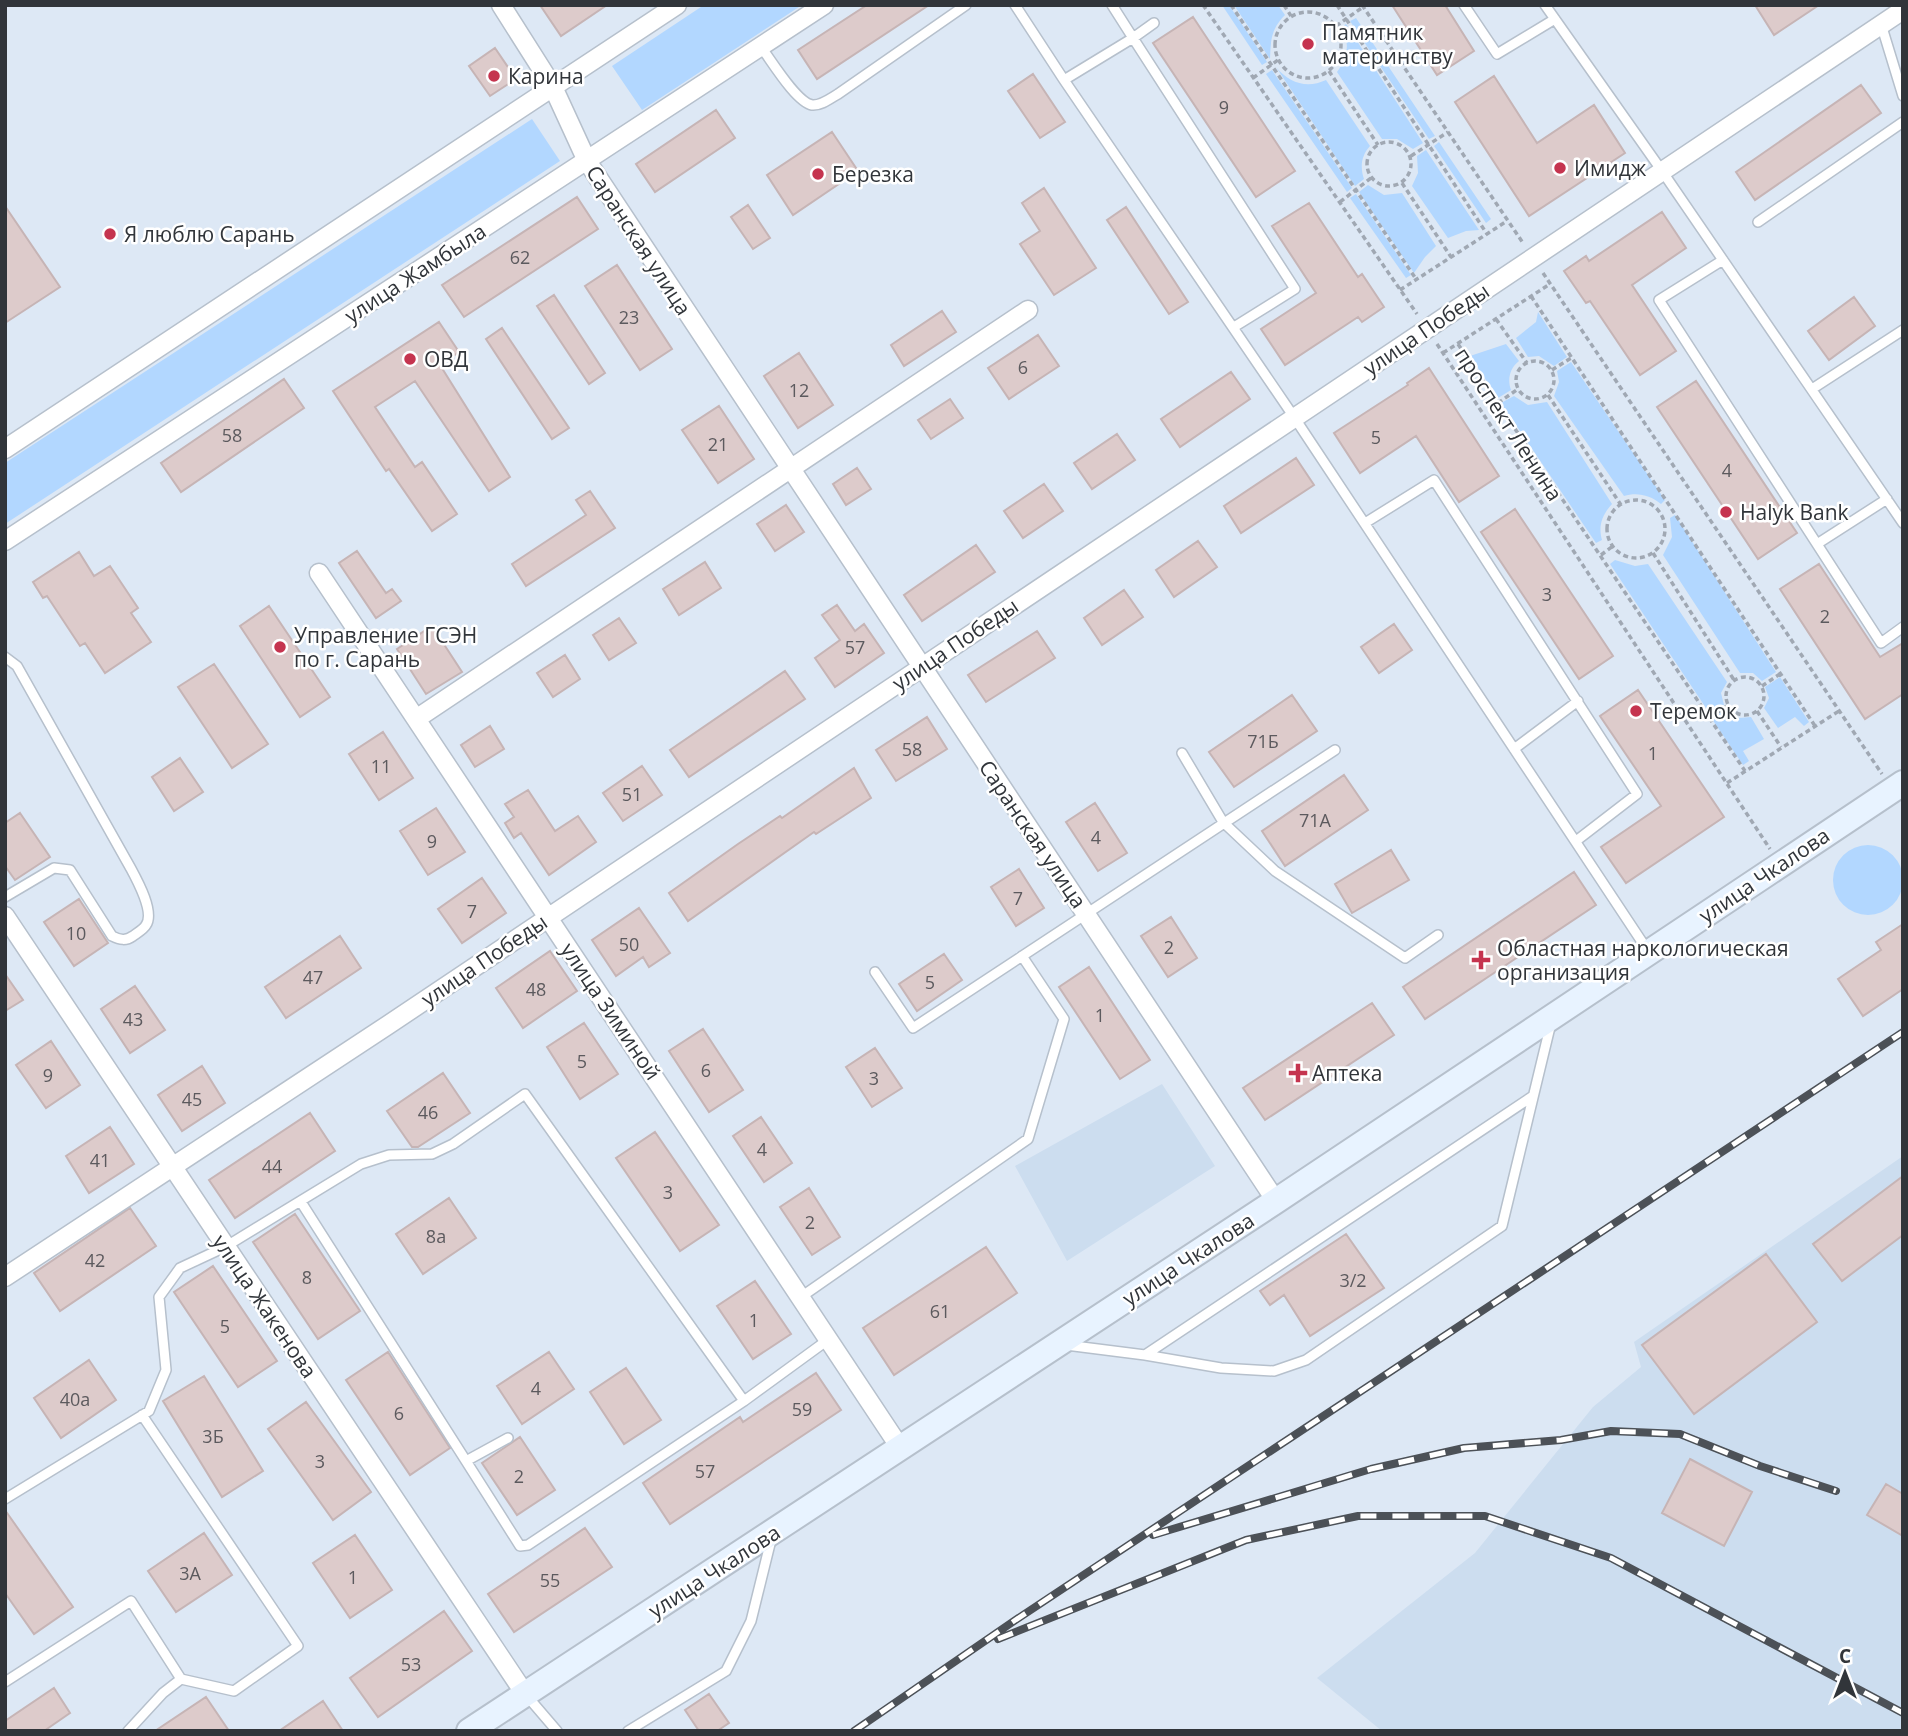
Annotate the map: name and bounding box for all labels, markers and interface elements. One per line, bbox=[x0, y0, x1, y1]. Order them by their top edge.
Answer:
place label: Памятник материнству bbox=[1322, 18, 1453, 70]
marker: Памятник материнству bbox=[1300, 36, 1316, 52]
place label: Карина bbox=[508, 62, 584, 90]
marker: Карина bbox=[486, 68, 502, 84]
house number: 9 bbox=[1219, 95, 1229, 119]
place label: Имидж bbox=[1574, 154, 1647, 182]
street label: Саранская улица bbox=[580, 160, 698, 320]
place label: Березка bbox=[832, 160, 914, 188]
marker: Имидж bbox=[1552, 160, 1568, 176]
marker: Березка bbox=[810, 166, 826, 182]
street label: улица Жамбыла bbox=[339, 217, 491, 329]
place label: Я люблю Сарань bbox=[124, 220, 295, 248]
marker: Я люблю Сарань bbox=[102, 226, 118, 242]
house number: 62 bbox=[510, 245, 530, 269]
street label: улица Победы bbox=[1357, 276, 1495, 382]
house number: 23 bbox=[619, 305, 639, 329]
street label: проспект Ленина bbox=[1449, 342, 1569, 506]
place label: ОВД bbox=[424, 345, 468, 373]
marker: ОВД bbox=[402, 351, 418, 367]
house number: 6 bbox=[1018, 355, 1028, 379]
house number: 12 bbox=[789, 378, 809, 402]
house number: 58 bbox=[222, 423, 242, 447]
house number: 5 bbox=[1371, 425, 1381, 449]
house number: 21 bbox=[708, 432, 728, 456]
house number: 4 bbox=[1722, 458, 1732, 482]
place label: Halyk Bank bbox=[1740, 498, 1849, 526]
marker: Halyk Bank bbox=[1718, 504, 1734, 520]
house number: 3 bbox=[1542, 582, 1552, 606]
street label: улица Победы bbox=[886, 591, 1024, 697]
house number: 2 bbox=[1820, 604, 1830, 628]
place label: Управление ГСЭН по г. Сарань bbox=[294, 621, 477, 673]
house number: 57 bbox=[845, 635, 865, 659]
marker: Управление ГСЭН по г. Сарань bbox=[272, 639, 288, 655]
place label: Теремок bbox=[1650, 697, 1737, 725]
marker: Теремок bbox=[1628, 703, 1644, 719]
house number: 71Б bbox=[1247, 729, 1279, 753]
house number: 58 bbox=[902, 737, 922, 761]
house number: 1 bbox=[1648, 741, 1658, 765]
house number: 11 bbox=[371, 754, 391, 778]
street label: Саранская улица bbox=[973, 754, 1093, 914]
house number: 51 bbox=[622, 782, 642, 806]
house number: 71А bbox=[1299, 808, 1332, 832]
street label: улица Чкалова bbox=[1693, 821, 1835, 929]
house number: 4 bbox=[1091, 825, 1101, 849]
house number: 9 bbox=[427, 829, 437, 853]
house number: 7 bbox=[1013, 886, 1023, 910]
house number: 7 bbox=[467, 899, 477, 923]
street label: улица Победы bbox=[415, 907, 553, 1013]
house number: 10 bbox=[66, 921, 86, 945]
house number: 50 bbox=[619, 932, 639, 956]
place label: Областная наркологическая организация bbox=[1497, 934, 1789, 986]
house number: 2 bbox=[1164, 935, 1174, 959]
street label: улица Зиминой bbox=[555, 937, 667, 1085]
marker: Областная наркологическая организация bbox=[1471, 950, 1491, 970]
house number: 47 bbox=[303, 965, 323, 989]
house number: 5 bbox=[925, 970, 935, 994]
house number: 48 bbox=[526, 977, 546, 1001]
house number: 1 bbox=[1095, 1003, 1105, 1027]
house number: 43 bbox=[123, 1007, 143, 1031]
house number: 5 bbox=[577, 1049, 587, 1073]
house number: 6 bbox=[701, 1058, 711, 1082]
place label: Аптека bbox=[1312, 1059, 1383, 1087]
house number: 9 bbox=[43, 1063, 53, 1087]
marker: Аптека bbox=[1290, 1065, 1306, 1081]
house number: 3 bbox=[869, 1066, 879, 1090]
house number: 45 bbox=[182, 1087, 202, 1111]
house number: 46 bbox=[418, 1100, 438, 1124]
house number: 4 bbox=[757, 1137, 767, 1161]
house number: 41 bbox=[90, 1148, 110, 1172]
house number: 44 bbox=[262, 1154, 282, 1178]
house number: 3 bbox=[663, 1180, 673, 1204]
street label: улица Чкалова bbox=[1117, 1206, 1259, 1312]
house number: 2 bbox=[805, 1210, 815, 1234]
house number: 8а bbox=[426, 1224, 446, 1248]
street label: улица Жакенова bbox=[206, 1229, 324, 1383]
house number: 42 bbox=[85, 1248, 105, 1272]
house number: 8 bbox=[302, 1265, 312, 1289]
house number: 3/2 bbox=[1339, 1268, 1367, 1292]
house number: 61 bbox=[930, 1299, 950, 1323]
house number: 1 bbox=[749, 1308, 759, 1332]
house number: 5 bbox=[220, 1314, 230, 1338]
house number: 4 bbox=[531, 1376, 541, 1400]
house number: 40а bbox=[60, 1387, 90, 1411]
house number: 59 bbox=[792, 1397, 812, 1421]
house number: 6 bbox=[394, 1401, 404, 1425]
house number: 3Б bbox=[202, 1424, 224, 1448]
house number: 3 bbox=[315, 1449, 325, 1473]
house number: 57 bbox=[695, 1459, 715, 1483]
house number: 2 bbox=[514, 1464, 524, 1488]
street label: улица Чкалова bbox=[643, 1518, 785, 1624]
house number: 3А bbox=[179, 1561, 201, 1585]
house number: 1 bbox=[348, 1565, 358, 1589]
house number: 55 bbox=[540, 1568, 560, 1592]
north arrow bbox=[1810, 1638, 1880, 1708]
text: С bbox=[1839, 1643, 1851, 1669]
house number: 53 bbox=[401, 1652, 421, 1676]

